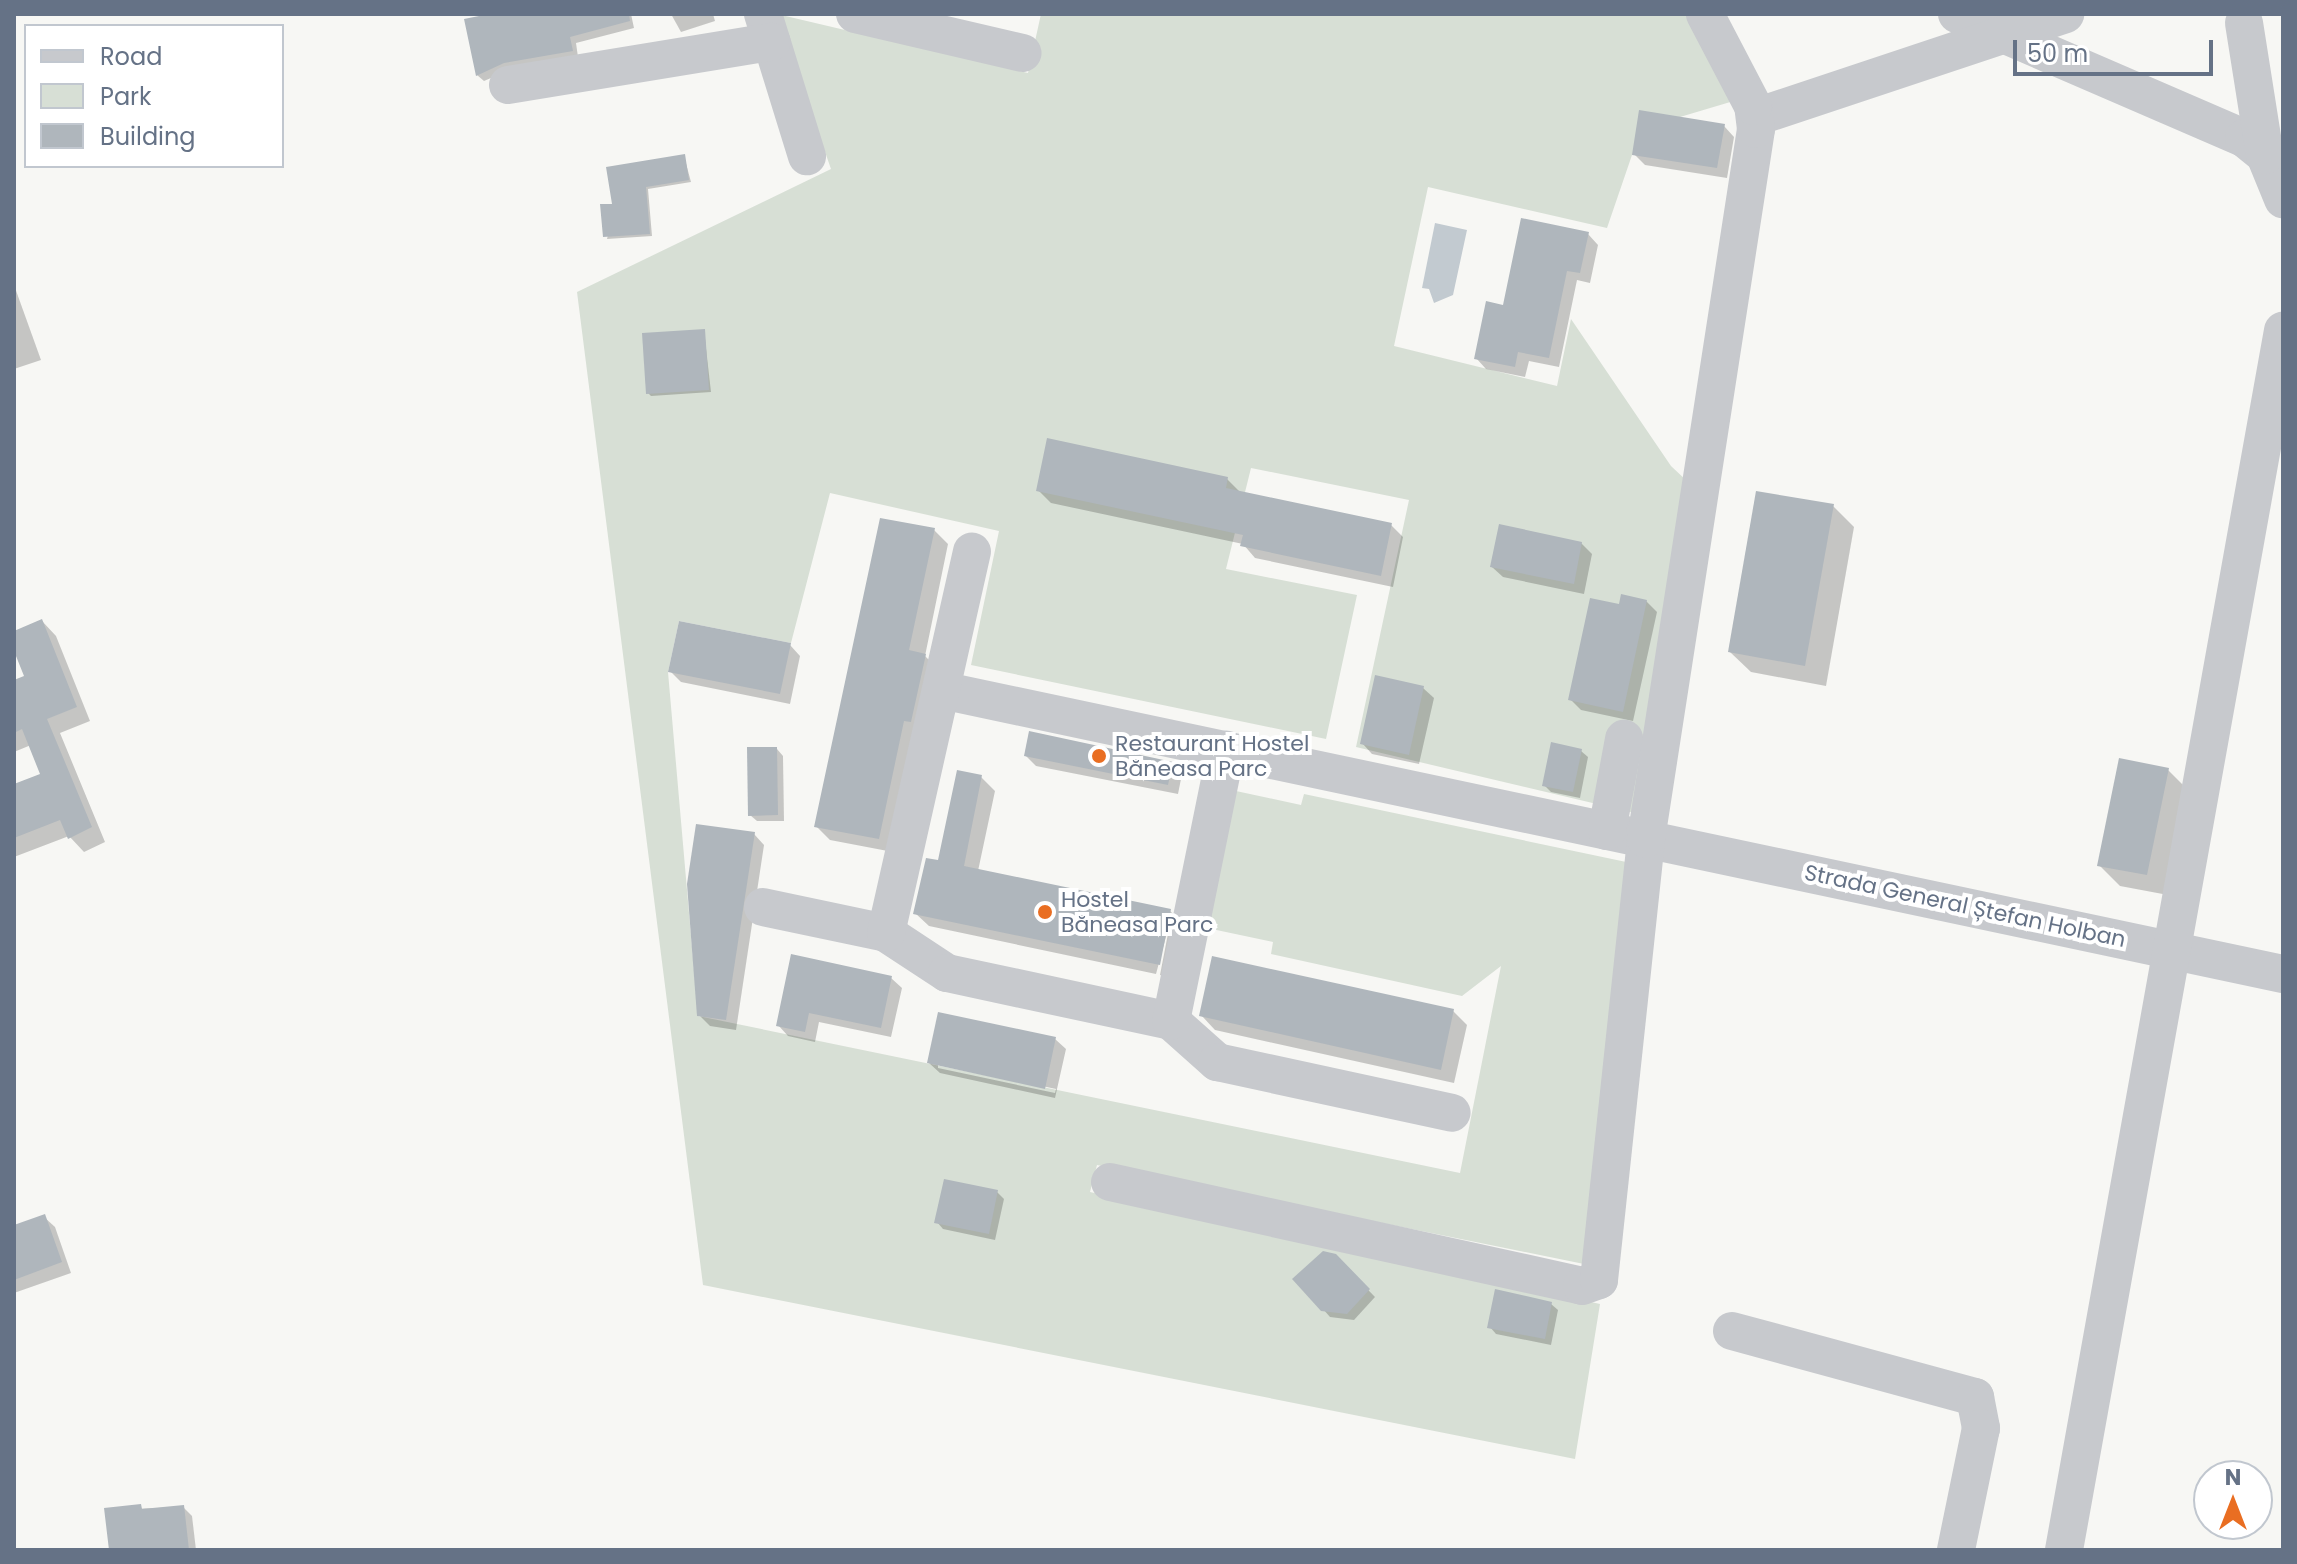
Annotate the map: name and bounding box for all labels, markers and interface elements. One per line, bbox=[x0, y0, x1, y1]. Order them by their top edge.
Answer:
legend bbox=[24, 24, 284, 168]
scale bar bbox=[2017, 24, 2217, 74]
text: 50 m bbox=[2027, 37, 2088, 70]
text: Road bbox=[100, 40, 162, 73]
text: Park bbox=[100, 80, 151, 113]
text: Building bbox=[100, 120, 196, 153]
place label: Restaurant Hostel Băneasa Parc bbox=[1115, 730, 1309, 782]
marker: Restaurant Hostel Băneasa Parc bbox=[1090, 747, 1108, 765]
street label: Strada General Ștefan Holban bbox=[1802, 859, 2128, 953]
place label: Hostel Băneasa Parc bbox=[1061, 886, 1213, 938]
marker: Hostel Băneasa Parc bbox=[1036, 903, 1054, 921]
north arrow bbox=[2193, 1460, 2273, 1540]
text: N bbox=[2225, 1462, 2241, 1493]

